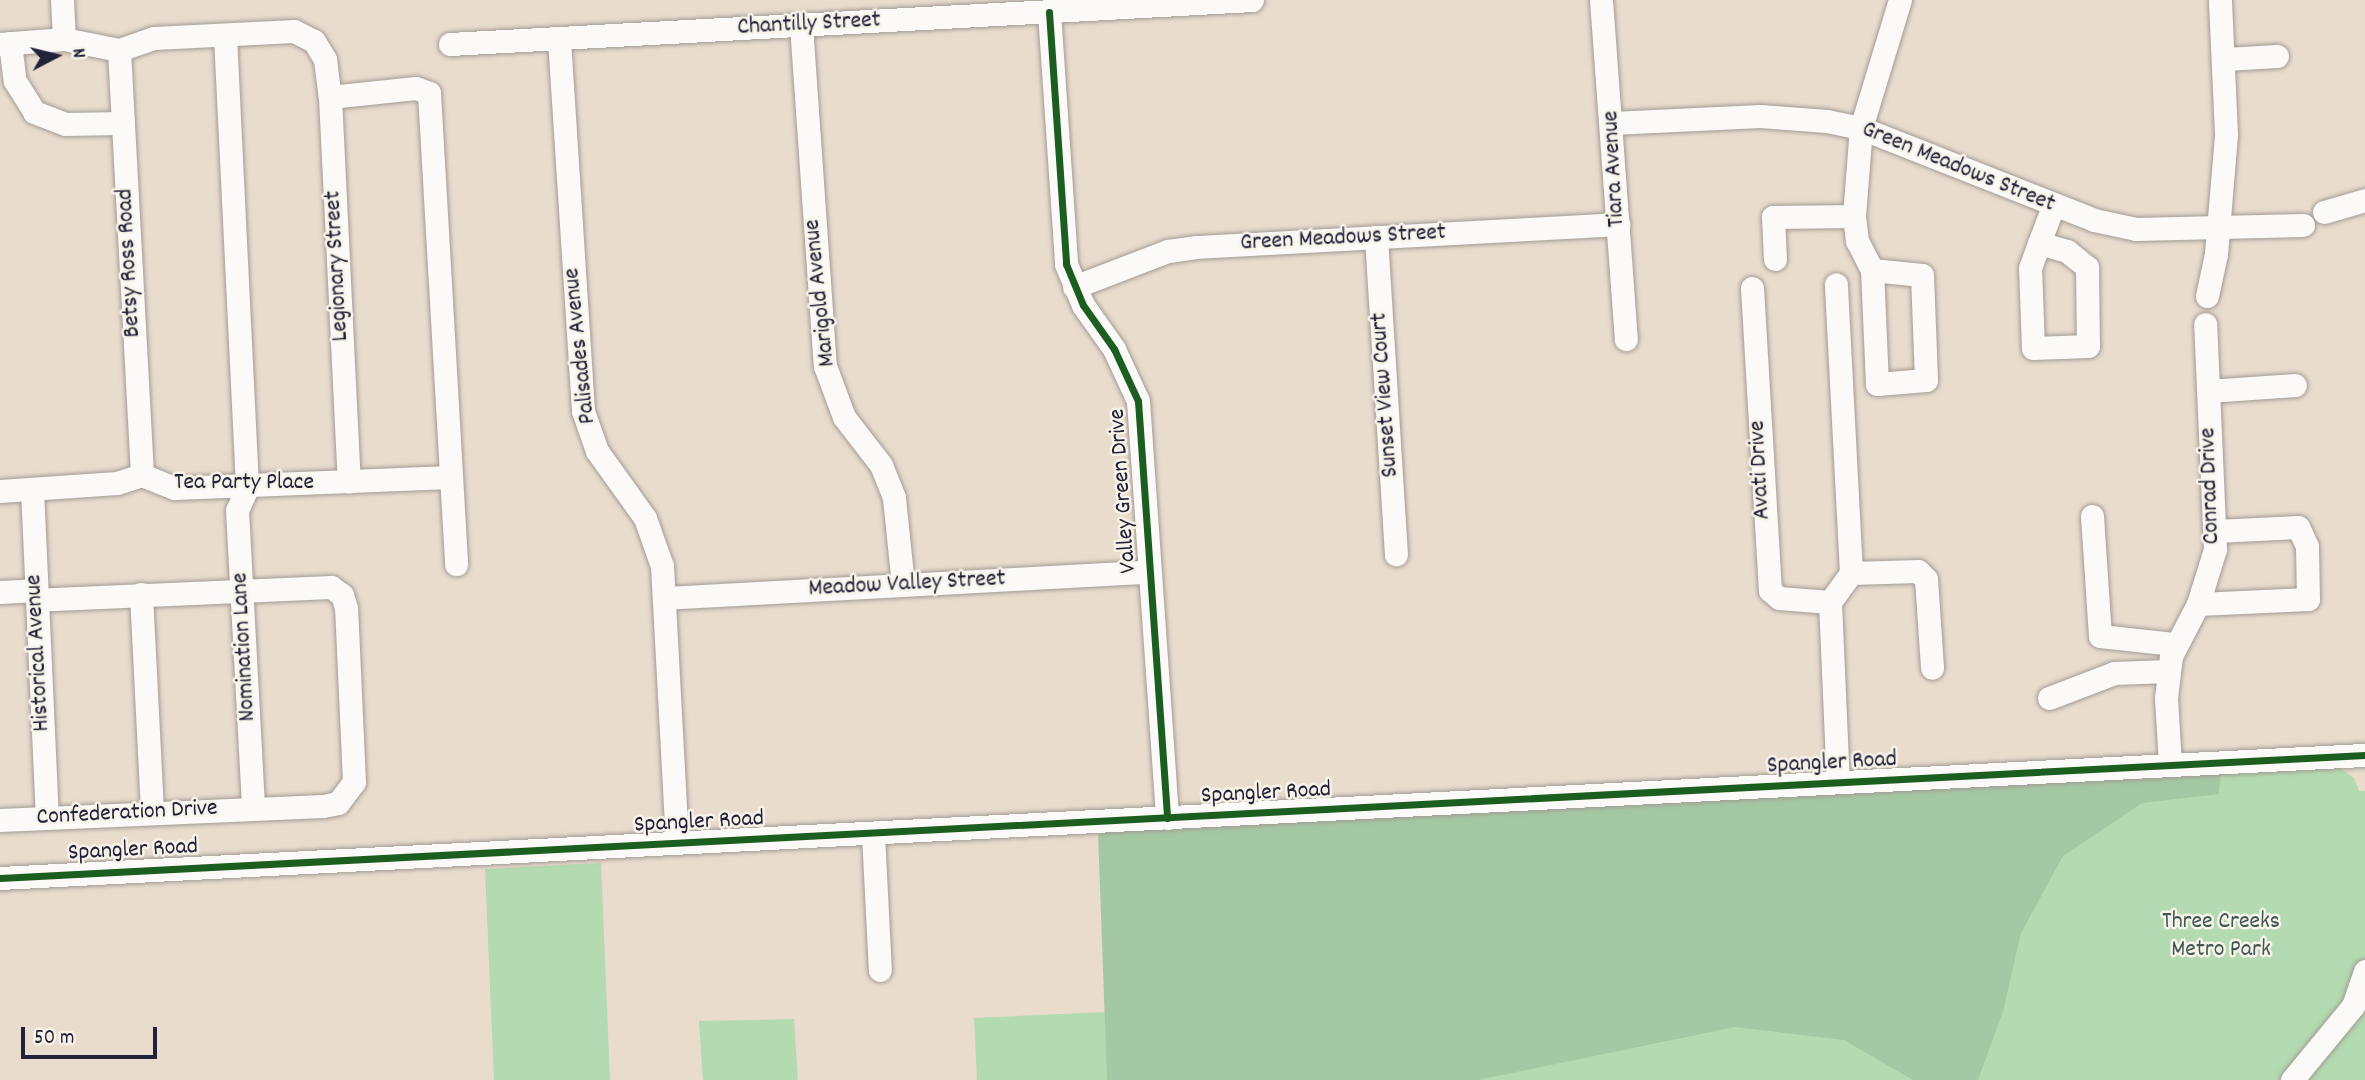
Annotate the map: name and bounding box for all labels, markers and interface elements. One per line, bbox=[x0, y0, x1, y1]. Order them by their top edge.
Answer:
street label: Chantilly Street bbox=[737, 7, 881, 43]
north arrow bbox=[21, 21, 91, 91]
text: N bbox=[63, 47, 91, 60]
street label: Tiara Avenue bbox=[1598, 110, 1632, 228]
street label: Green Meadows Street bbox=[1857, 116, 2059, 220]
street label: Betsy Ross Road bbox=[112, 188, 148, 338]
street label: Legionary Street bbox=[320, 190, 356, 342]
street label: Marigold Avenue bbox=[799, 218, 843, 368]
street label: Green Meadows Street bbox=[1239, 219, 1447, 259]
street label: Palisades Avenue bbox=[558, 267, 604, 425]
street label: Sunset View Court bbox=[1366, 312, 1406, 478]
street label: Valley Green Drive bbox=[1104, 408, 1144, 574]
street label: Avati Drive bbox=[1744, 420, 1778, 520]
street label: Conrad Drive bbox=[2195, 427, 2227, 545]
street label: Tea Party Place bbox=[174, 470, 314, 498]
street label: Meadow Valley Street bbox=[808, 565, 1006, 605]
street label: Nomination Lane bbox=[227, 572, 263, 722]
street label: Historical Avenue bbox=[21, 574, 57, 732]
street label: Spangler Road bbox=[1766, 746, 1898, 782]
street label: Spangler Road bbox=[1200, 776, 1332, 812]
street label: Confederation Drive bbox=[36, 795, 218, 833]
street label: Spangler Road bbox=[633, 805, 765, 841]
street label: Spangler Road bbox=[67, 833, 199, 869]
park label: Three Creeks Metro Park bbox=[2162, 909, 2280, 965]
scale bar bbox=[24, 1014, 161, 1058]
text: 50 m bbox=[34, 1024, 74, 1054]

